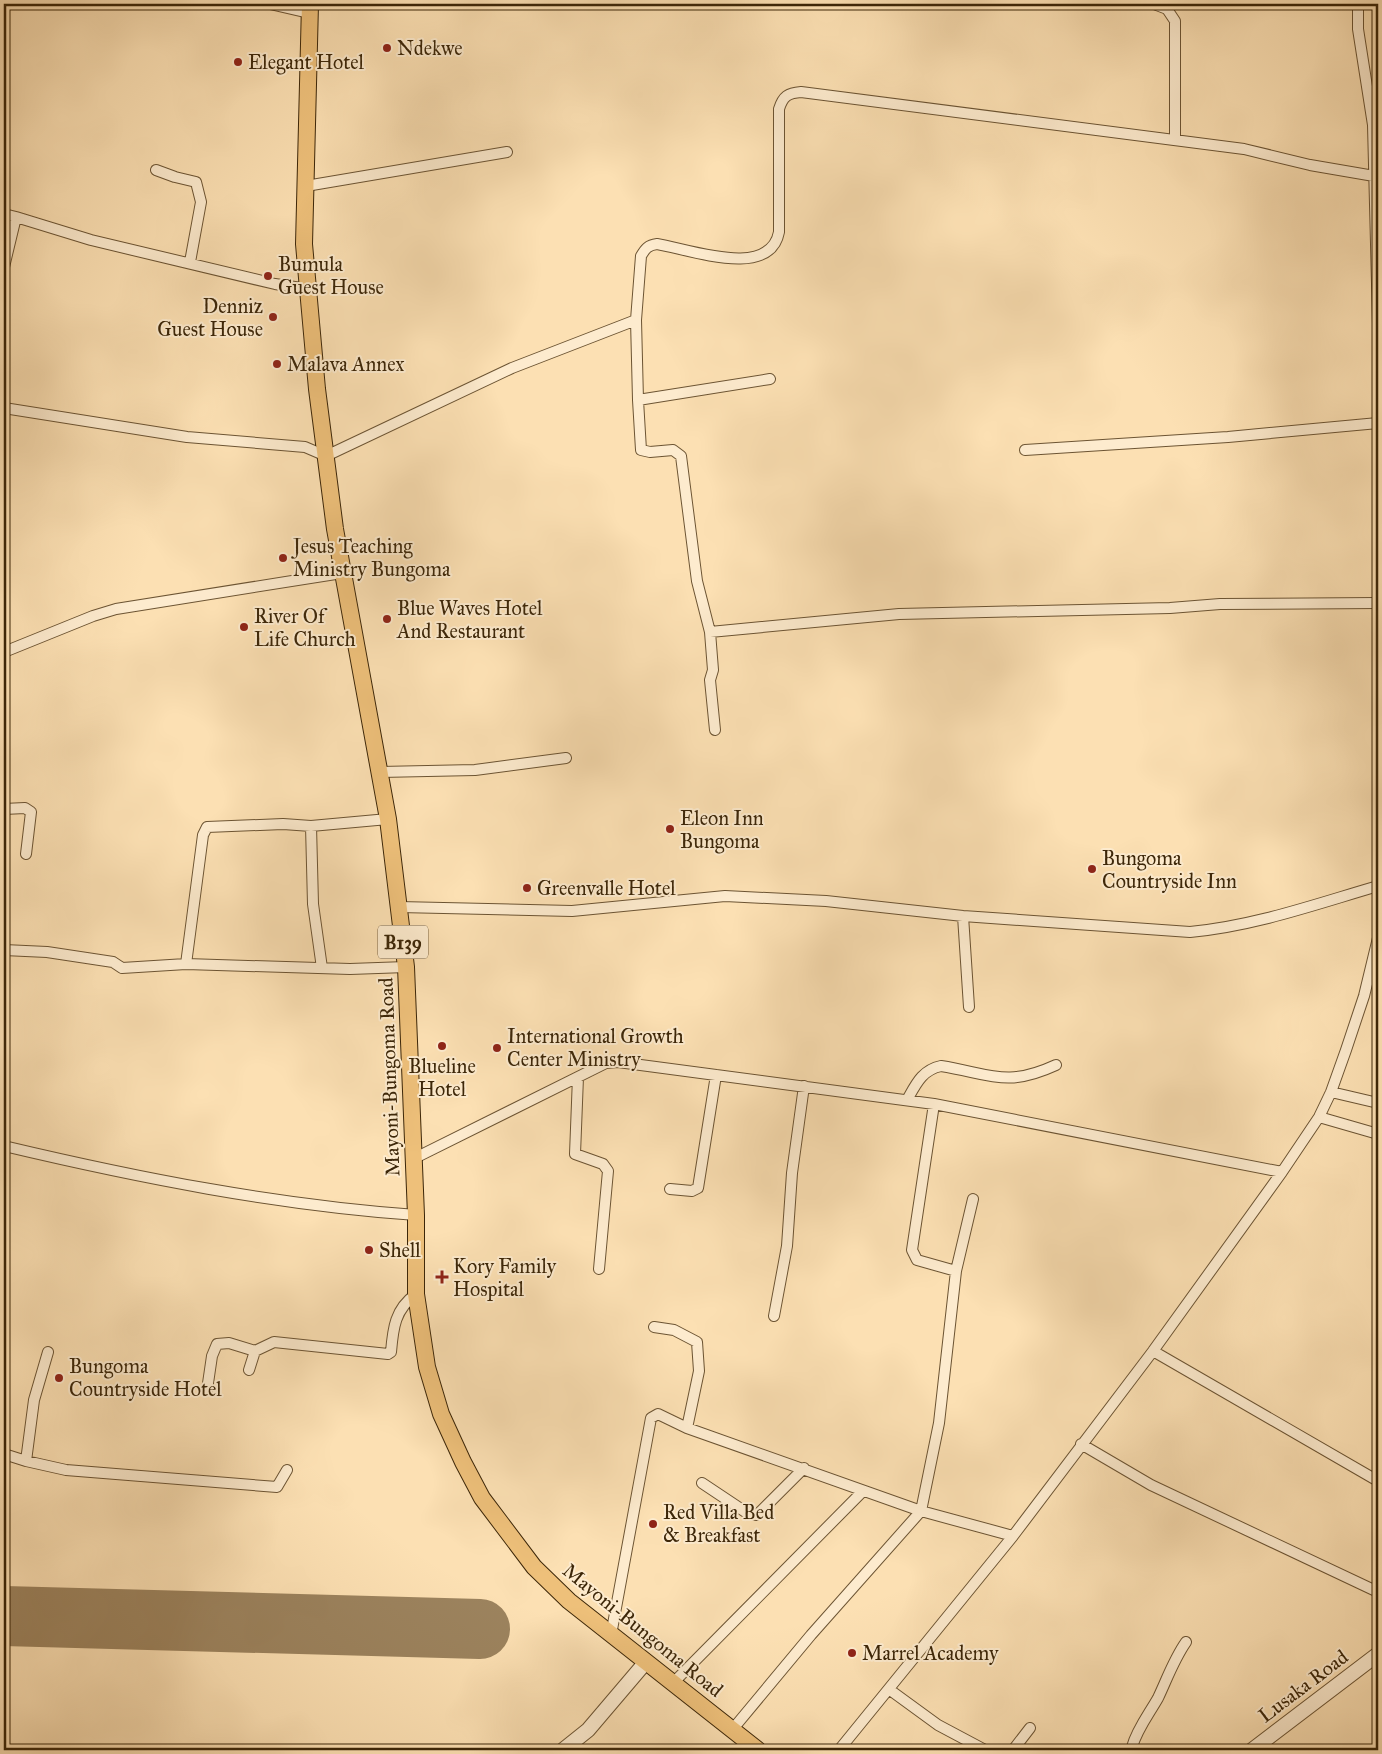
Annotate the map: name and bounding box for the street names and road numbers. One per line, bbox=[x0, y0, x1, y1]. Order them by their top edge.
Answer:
road number: B139 bbox=[378, 926, 428, 959]
street label: Mayoni-Bungoma Road bbox=[374, 977, 405, 1177]
street label: Mayoni-Bungoma Road bbox=[557, 1558, 728, 1703]
street label: Lusaka Road bbox=[1254, 1645, 1352, 1727]

